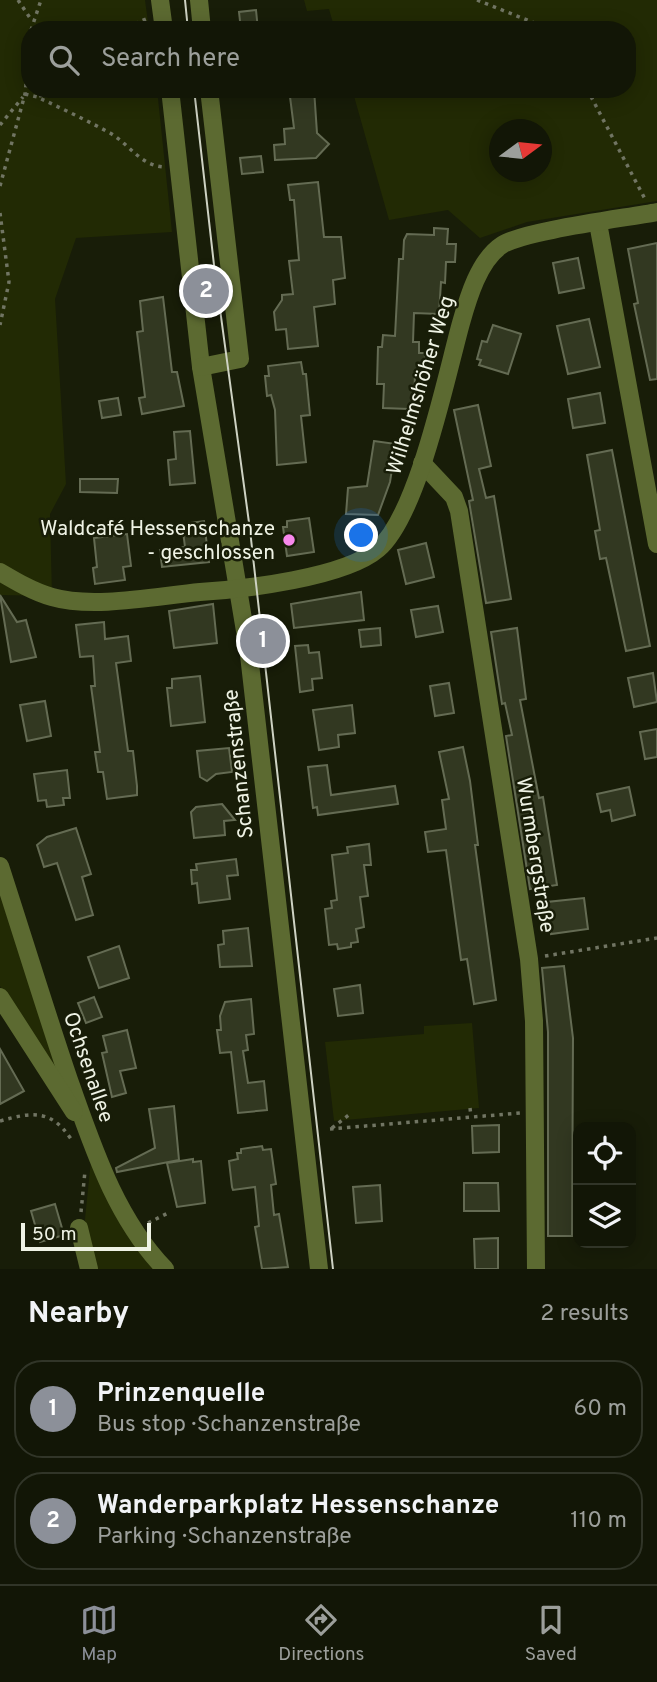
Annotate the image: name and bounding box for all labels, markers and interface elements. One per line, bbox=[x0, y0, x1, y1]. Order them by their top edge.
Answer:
search box bbox=[21, 21, 636, 98]
icon: search bbox=[45, 41, 83, 79]
text: Search here bbox=[101, 43, 240, 76]
north arrow bbox=[489, 119, 552, 182]
pin: 2 bbox=[183, 265, 229, 317]
street label: Wilhelmshöher Weg bbox=[381, 293, 462, 478]
place label: Waldcafé Hessenschanze - geschlossen bbox=[40, 516, 275, 567]
your location bbox=[344, 518, 378, 552]
marker: Waldcafé Hessenschanze - geschlossen bbox=[281, 532, 297, 548]
pin: 1 bbox=[240, 615, 286, 667]
street label: Schanzenstraße bbox=[218, 688, 261, 840]
street label: Wurmbergstraße bbox=[509, 776, 560, 935]
street label: Ochsenallee bbox=[56, 1008, 119, 1127]
map controls bbox=[573, 1122, 636, 1248]
button: locate bbox=[573, 1122, 636, 1185]
button: layers bbox=[573, 1185, 636, 1248]
scale bar bbox=[21, 1220, 150, 1252]
text: 50 m bbox=[32, 1223, 77, 1247]
text: Nearby bbox=[28, 1296, 129, 1333]
text: 2 results bbox=[540, 1300, 629, 1329]
text: Prinzenquelle bbox=[97, 1378, 265, 1411]
text: 1 bbox=[48, 1395, 58, 1424]
text: 60 m bbox=[574, 1395, 627, 1424]
text: Bus stop · Schanzenstraße bbox=[97, 1411, 361, 1440]
text: Wanderparkplatz Hessenschanze bbox=[97, 1490, 499, 1523]
text: 2 bbox=[46, 1507, 60, 1536]
text: 110 m bbox=[570, 1507, 627, 1536]
text: Parking · Schanzenstraße bbox=[97, 1523, 352, 1552]
tab: Map bbox=[80, 1601, 118, 1667]
tab: Directions bbox=[278, 1601, 365, 1667]
tab: Saved bbox=[525, 1601, 577, 1667]

